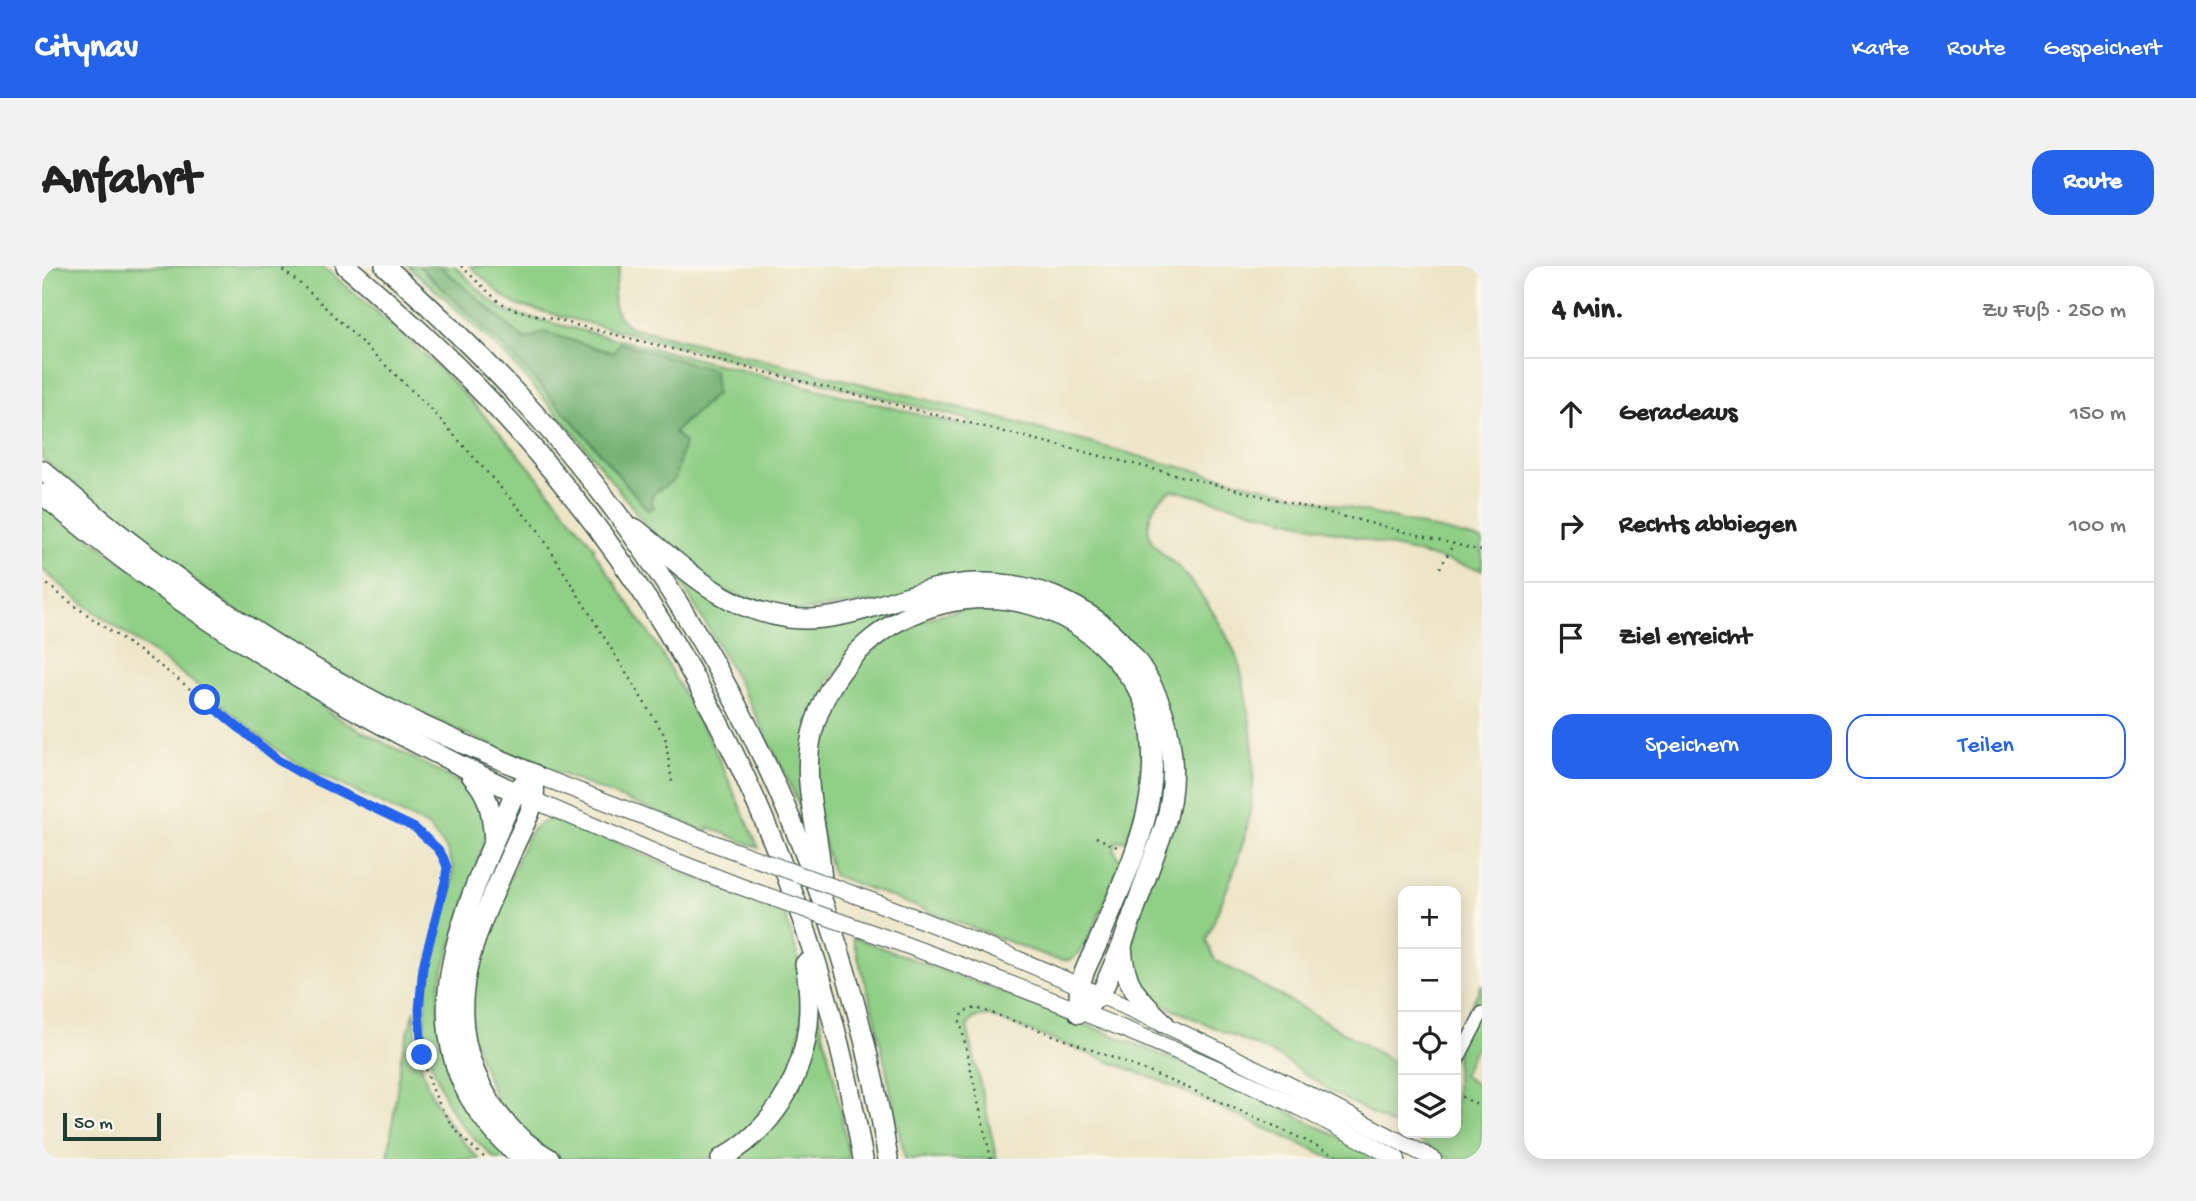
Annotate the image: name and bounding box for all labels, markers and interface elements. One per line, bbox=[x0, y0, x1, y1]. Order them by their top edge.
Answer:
text: Citynav bbox=[35, 30, 138, 68]
text: Karte bbox=[1852, 35, 1909, 64]
text: Route bbox=[1947, 35, 2006, 64]
text: Gespeichert bbox=[2044, 35, 2161, 64]
button: Route bbox=[2032, 150, 2154, 215]
text: Anfahrt bbox=[42, 153, 200, 211]
text: 4 Min. bbox=[1552, 294, 1624, 329]
text: Zu Fuß · 250 m bbox=[1982, 298, 2126, 325]
icon: ahead bbox=[1552, 395, 1590, 433]
text: Geradeaus bbox=[1619, 399, 1737, 430]
text: 150 m bbox=[2070, 401, 2126, 428]
icon: right bbox=[1552, 507, 1590, 545]
text: Rechts abbiegen bbox=[1619, 511, 1797, 542]
text: 100 m bbox=[2069, 513, 2126, 540]
icon: arrive bbox=[1552, 619, 1590, 657]
text: Ziel erreicht bbox=[1619, 623, 1751, 654]
route start bbox=[189, 684, 220, 715]
button: Speichern bbox=[1552, 714, 1832, 779]
button: Teilen bbox=[1846, 714, 2126, 779]
map controls bbox=[1398, 886, 1461, 1138]
button: + bbox=[1398, 886, 1461, 949]
button: − bbox=[1398, 949, 1461, 1012]
button: locate bbox=[1398, 1012, 1461, 1075]
route end bbox=[406, 1039, 437, 1070]
button: layers bbox=[1398, 1075, 1461, 1138]
scale bar bbox=[63, 1110, 161, 1142]
text: 50 m bbox=[74, 1113, 113, 1136]

